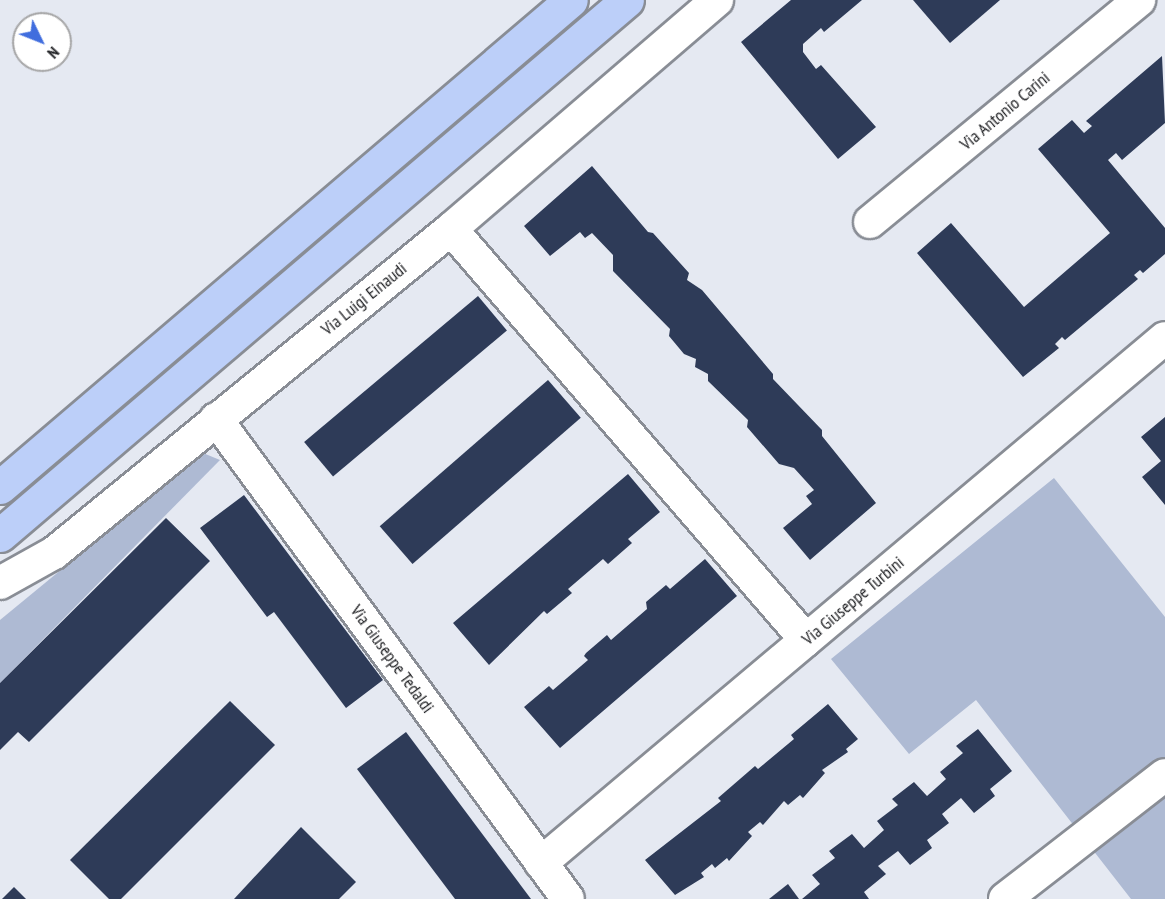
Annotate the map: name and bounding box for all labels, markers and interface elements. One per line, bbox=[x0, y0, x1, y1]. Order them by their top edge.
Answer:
north arrow bbox=[12, 12, 72, 72]
text: N bbox=[43, 43, 64, 63]
street label: Via Antonio Carini bbox=[955, 67, 1055, 155]
street label: Via Luigi Einaudi bbox=[317, 258, 411, 340]
street label: Via Giuseppe Turbini bbox=[797, 552, 909, 650]
street label: Via Giuseppe Tedaldi bbox=[345, 601, 439, 717]

